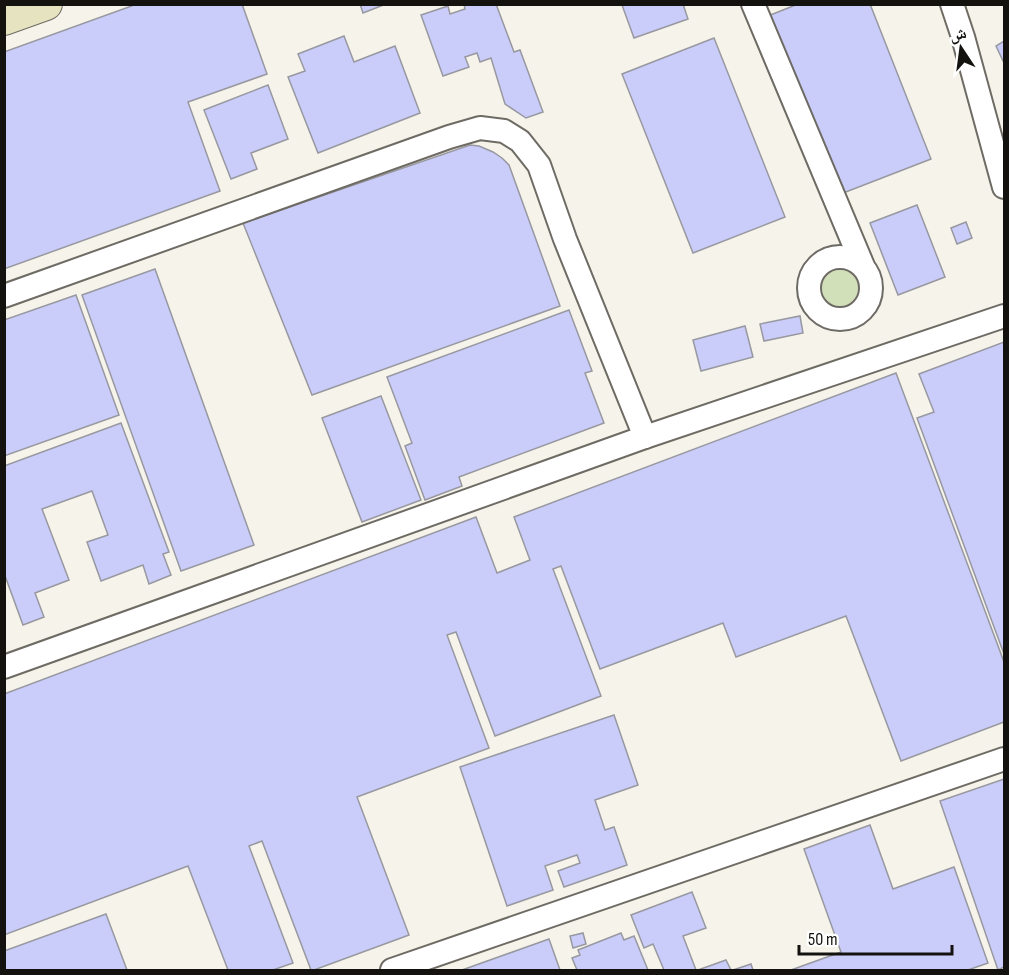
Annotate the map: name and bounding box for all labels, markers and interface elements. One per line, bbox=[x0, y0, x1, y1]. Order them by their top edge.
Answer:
north arrow bbox=[931, 18, 991, 78]
text: ش bbox=[948, 24, 968, 46]
scale bar bbox=[799, 918, 952, 956]
text: 50 m bbox=[808, 929, 838, 950]

